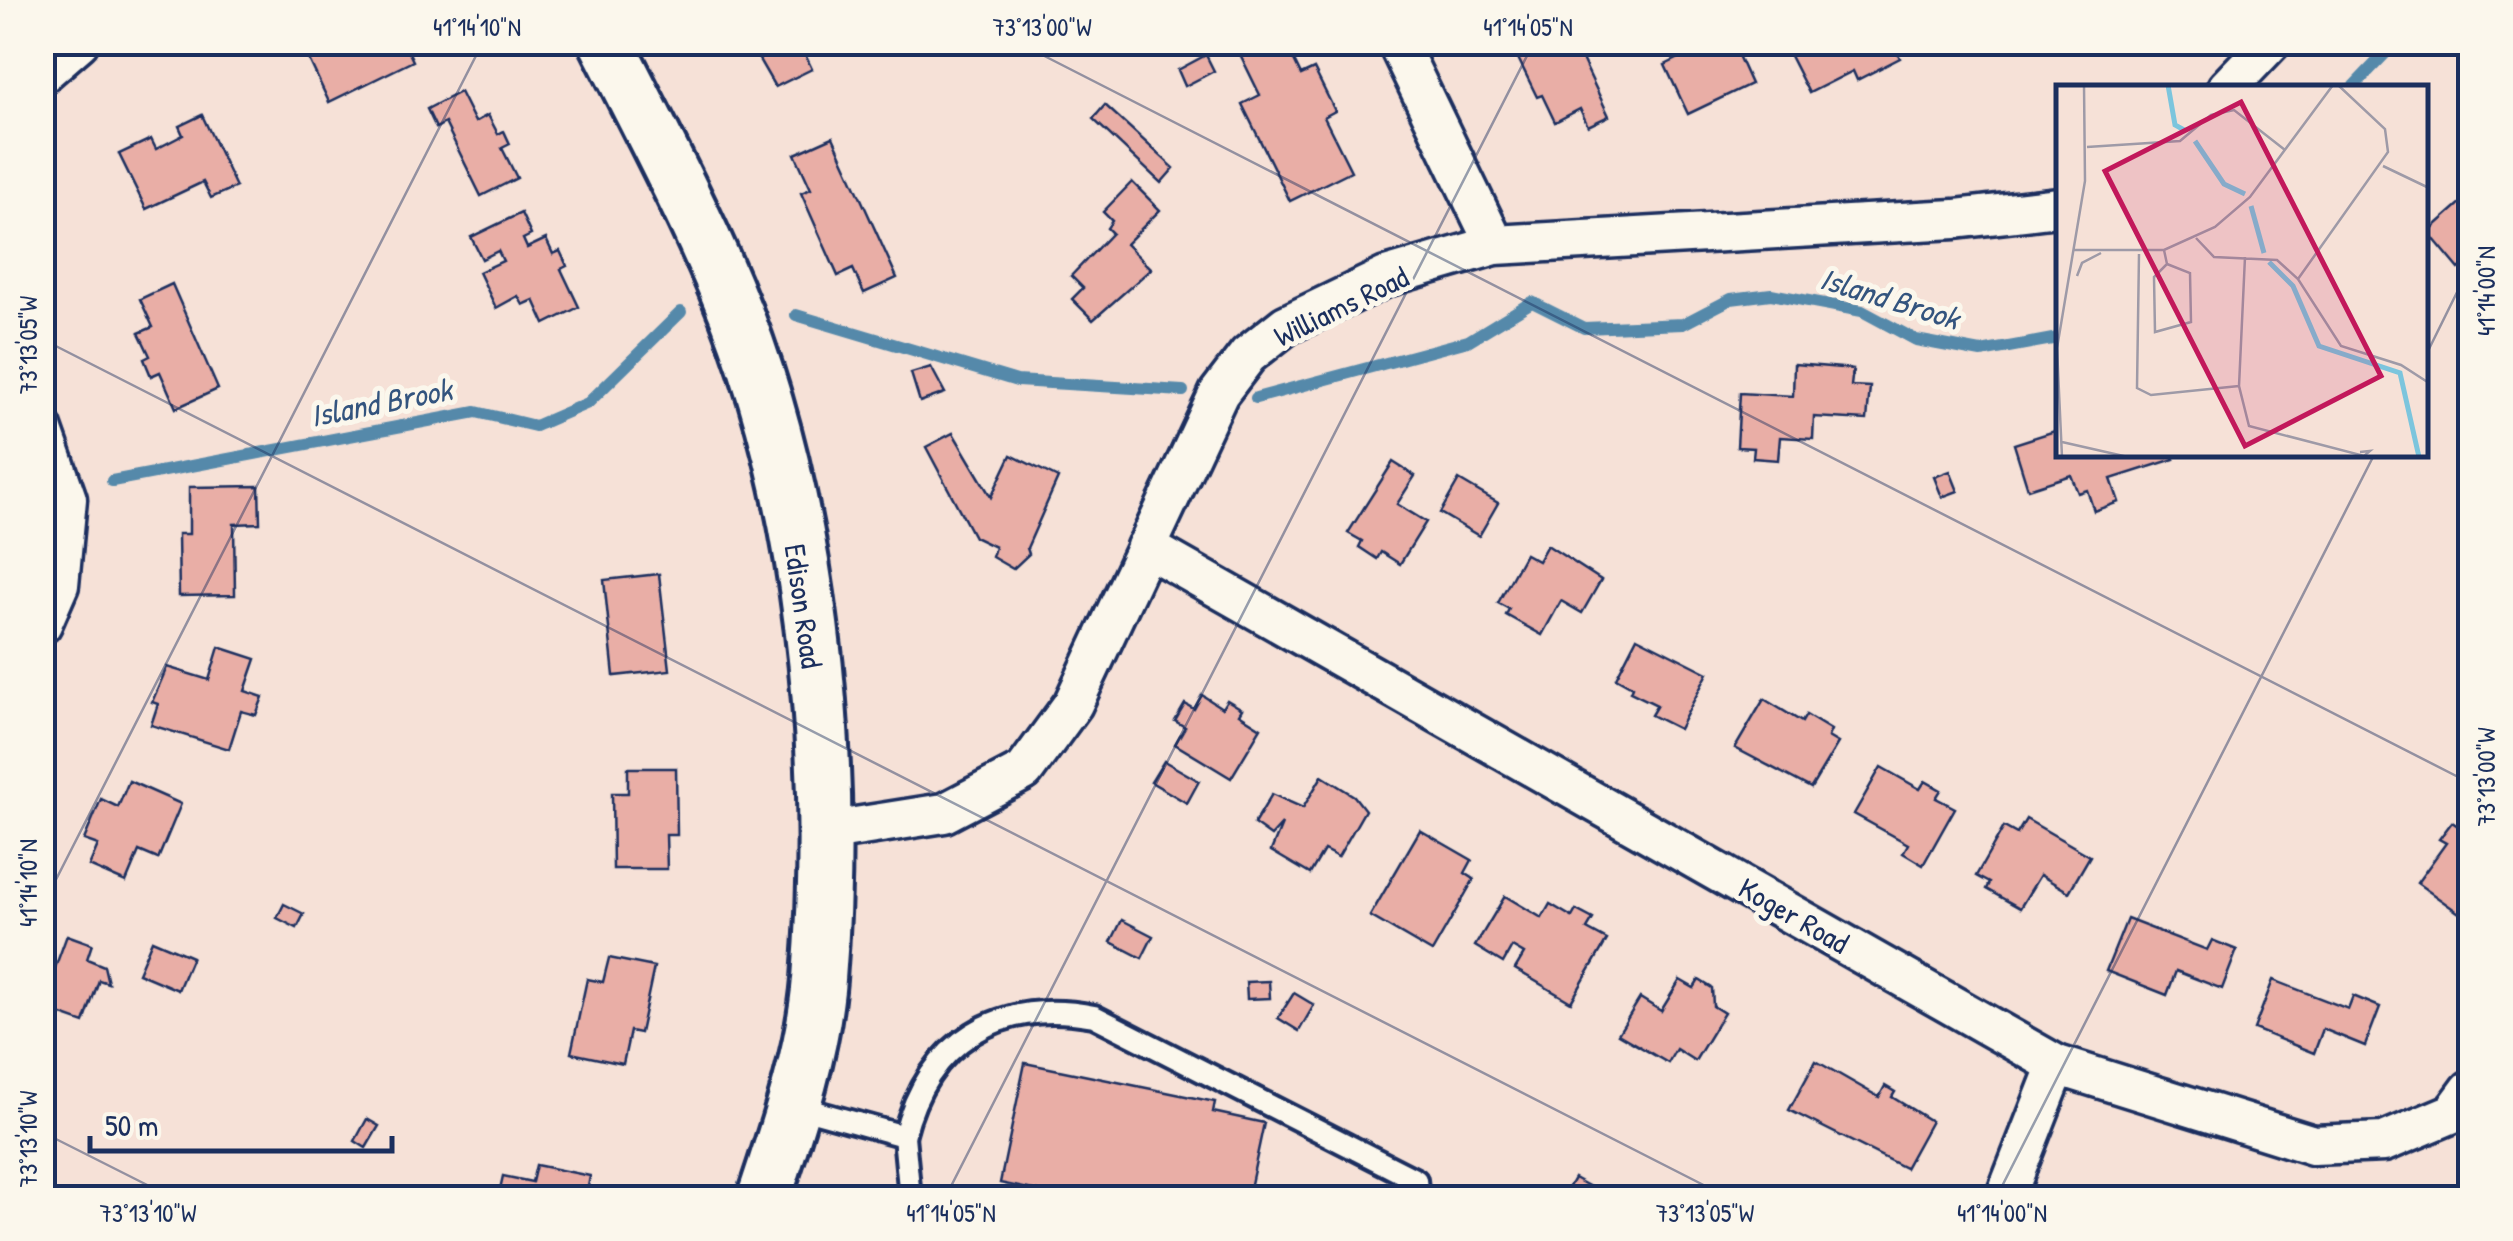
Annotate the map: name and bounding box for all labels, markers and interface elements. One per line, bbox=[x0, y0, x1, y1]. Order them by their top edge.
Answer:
text: 41°14'10"N bbox=[433, 10, 521, 44]
text: 73°13'00"W bbox=[992, 10, 1092, 44]
text: 41°14'05"N bbox=[1483, 10, 1573, 44]
inset map bbox=[2056, 85, 2428, 458]
text: 41°14'00"N bbox=[2469, 246, 2503, 336]
street label: Williams Road bbox=[1267, 256, 1415, 356]
water label: Island Brook bbox=[1815, 257, 1967, 340]
text: 73°13'05"W bbox=[11, 295, 45, 394]
water label: Island Brook bbox=[307, 367, 458, 437]
street label: Edison Road bbox=[775, 541, 833, 671]
text: 73°13'00"W bbox=[2469, 727, 2503, 827]
text: 41°14'10"N bbox=[11, 839, 45, 927]
street label: Koger Road bbox=[1732, 868, 1857, 963]
text: 73°13'10"W bbox=[11, 1090, 45, 1188]
scale bar bbox=[90, 1091, 392, 1153]
text: 50 m bbox=[105, 1105, 158, 1145]
text: 73°13'10"W bbox=[99, 1196, 197, 1230]
text: 41°14'05"N bbox=[906, 1196, 996, 1230]
text: 73°13'05"W bbox=[1656, 1196, 1755, 1230]
text: 41°14'00"N bbox=[1957, 1196, 2047, 1230]

